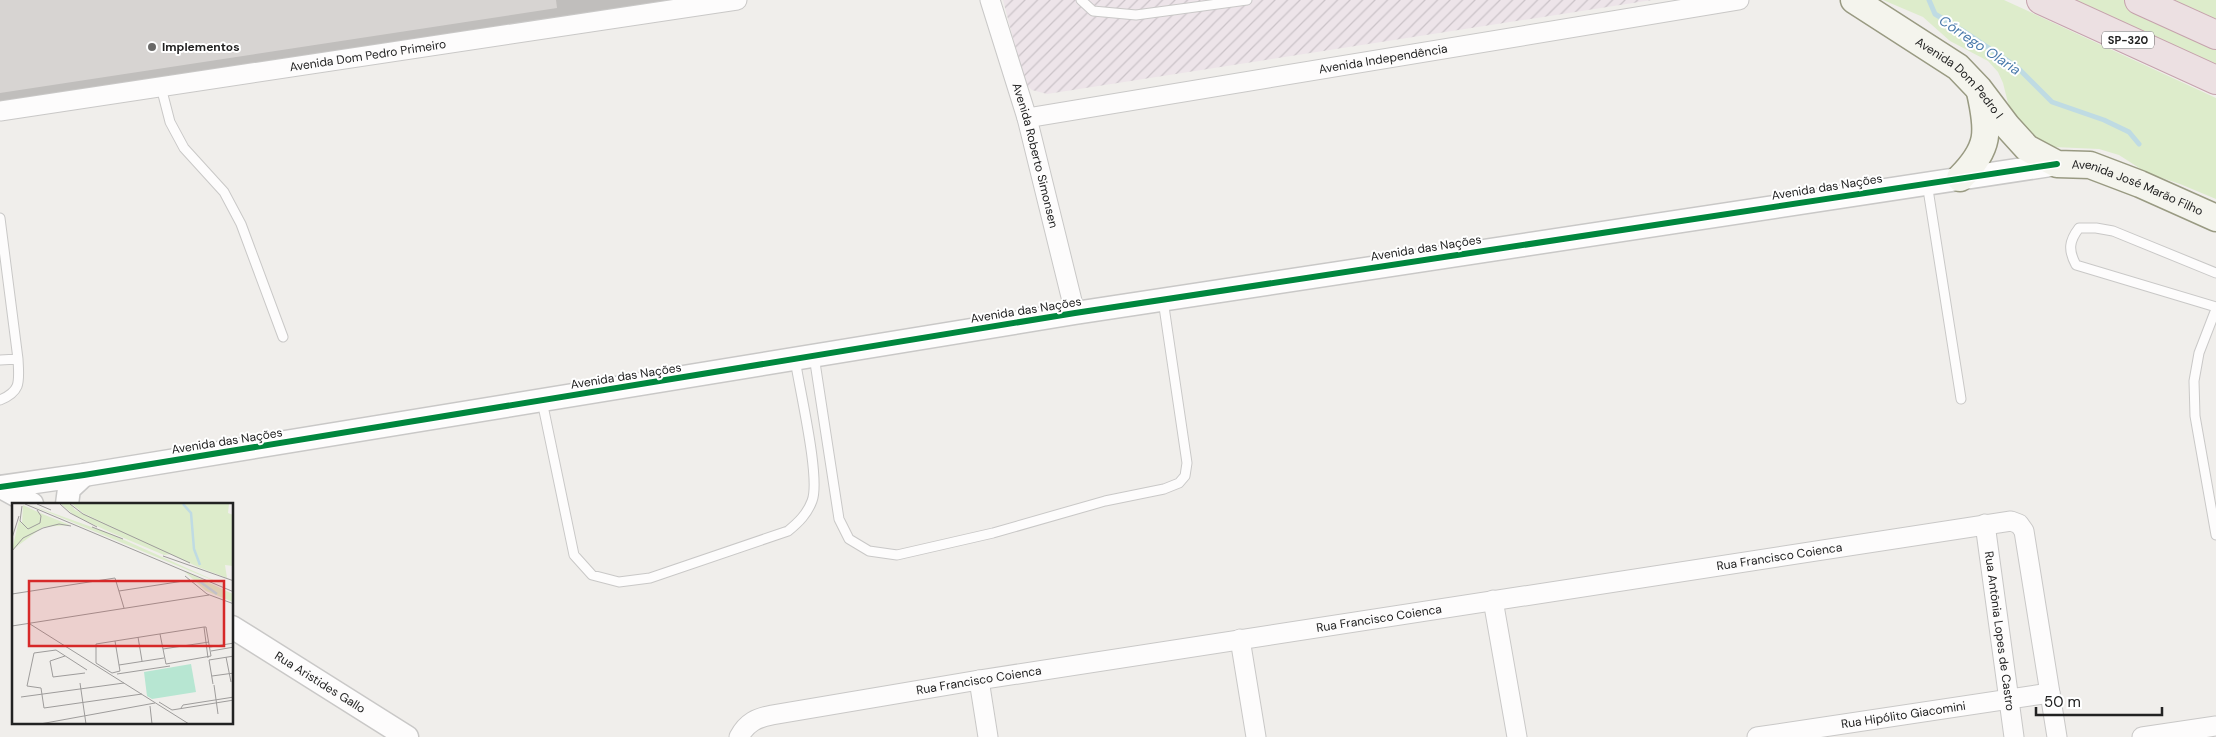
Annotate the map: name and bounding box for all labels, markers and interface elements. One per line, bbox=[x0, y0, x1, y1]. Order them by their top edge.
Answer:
water label: Córrego Olaria bbox=[1936, 11, 2024, 79]
road number: SP-320 bbox=[2102, 32, 2154, 48]
street label: Avenida Dom Pedro I bbox=[1912, 34, 2007, 122]
street label: Avenida Dom Pedro Primeiro bbox=[288, 36, 447, 75]
place label: Implementos bbox=[162, 39, 240, 55]
street label: Avenida Independência bbox=[1318, 40, 1449, 78]
marker: Implementos bbox=[146, 41, 158, 53]
street label: Avenida Roberto Simonsen bbox=[1009, 81, 1062, 230]
street label: Avenida José Marão Filho bbox=[2071, 156, 2206, 219]
street label: Avenida das Nações bbox=[1770, 170, 1884, 204]
street label: Avenida das Nações bbox=[1369, 231, 1483, 265]
street label: Avenida das Nações bbox=[969, 293, 1083, 327]
street label: Avenida das Nações bbox=[569, 359, 683, 393]
street label: Avenida das Nações bbox=[170, 424, 284, 458]
inset map bbox=[12, 503, 234, 724]
street label: Rua Francisco Coienca bbox=[1715, 539, 1843, 574]
street label: Rua Antônia Lopes de Castro bbox=[1981, 550, 2018, 712]
street label: Rua Francisco Coienca bbox=[1315, 601, 1443, 636]
street label: Rua Aristides Gallo bbox=[272, 648, 368, 717]
street label: Rua Francisco Coienca bbox=[915, 662, 1043, 698]
scale bar bbox=[2036, 684, 2162, 716]
text: 50 m bbox=[2044, 692, 2081, 712]
street label: Rua Hipólito Giacomini bbox=[1840, 698, 1967, 732]

